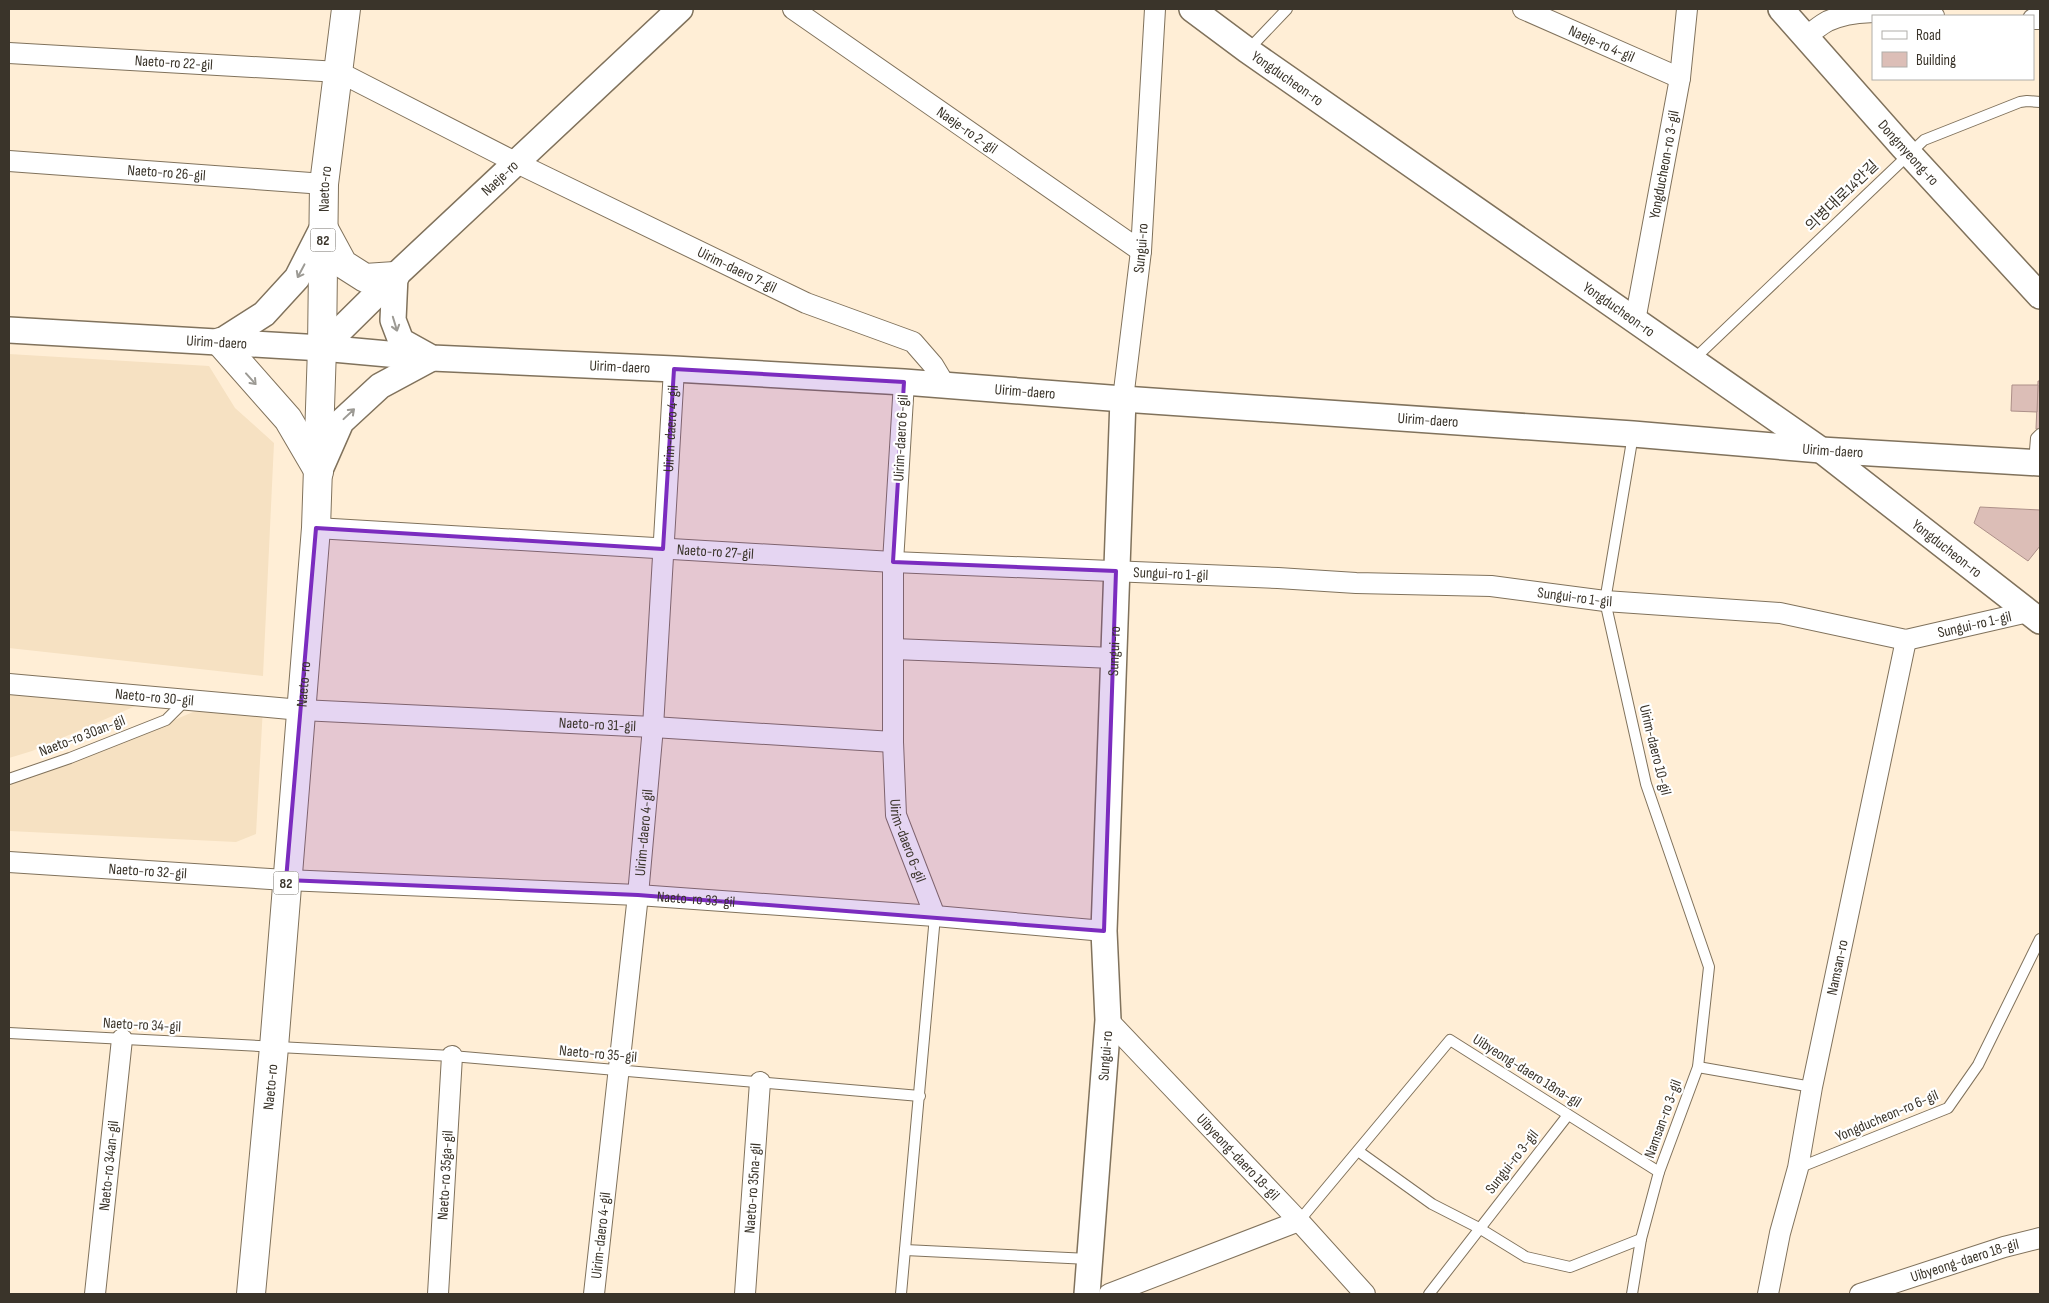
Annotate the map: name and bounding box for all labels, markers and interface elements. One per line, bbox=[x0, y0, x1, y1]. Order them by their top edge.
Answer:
legend bbox=[1872, 15, 2034, 80]
street label: Naeje-ro 4-gil bbox=[1566, 21, 1638, 66]
text: Road bbox=[1916, 26, 1941, 45]
street label: Yongducheon-ro bbox=[1248, 47, 1327, 110]
street label: Naeto-ro 22-gil bbox=[134, 51, 213, 74]
text: Building bbox=[1916, 51, 1956, 70]
street label: Naeje-ro 2-gil bbox=[933, 102, 1001, 158]
street label: Yongducheon-ro 3-gil bbox=[1645, 109, 1683, 220]
street label: Dongmyeong-ro bbox=[1874, 116, 1943, 189]
street label: Naeje-ro bbox=[477, 156, 522, 200]
street label: 의병대로14안길 bbox=[1801, 156, 1883, 236]
street label: Naeto-ro 26-gil bbox=[127, 160, 206, 185]
street label: Naeto-ro bbox=[314, 165, 336, 212]
street label: Sungui-ro bbox=[1129, 223, 1152, 274]
road number: 82 bbox=[310, 228, 336, 252]
street label: Uirim-daero 7-gil bbox=[694, 242, 780, 297]
one-way arrow bbox=[296, 263, 306, 278]
street label: Yongducheon-ro bbox=[1579, 278, 1659, 341]
one-way arrow bbox=[391, 316, 401, 332]
street label: Uirim-daero bbox=[186, 331, 248, 353]
street label: Uirim-daero bbox=[589, 356, 651, 377]
one-way arrow bbox=[245, 373, 257, 386]
street label: Uirim-daero bbox=[994, 380, 1056, 403]
street label: Uirim-daero 4-gil bbox=[658, 385, 683, 473]
street label: Uirim-daero 6-gil bbox=[889, 394, 913, 482]
one-way arrow bbox=[343, 408, 356, 420]
street label: Uirim-daero bbox=[1397, 408, 1459, 431]
street label: Uirim-daero bbox=[1802, 439, 1864, 462]
street label: Yongducheon-ro bbox=[1908, 515, 1986, 582]
street label: Naeto-ro 27-gil bbox=[676, 540, 754, 563]
street label: Sungui-ro 1-gil bbox=[1133, 562, 1209, 585]
street label: Sungui-ro 1-gil bbox=[1536, 583, 1613, 611]
street label: Sungui-ro 1-gil bbox=[1936, 607, 2013, 642]
street label: Sungui-ro bbox=[1104, 626, 1124, 676]
street label: Naeto-ro bbox=[292, 661, 315, 708]
street label: Naeto-ro 30-gil bbox=[114, 684, 195, 710]
street label: Uirim-daero 10-gil bbox=[1635, 703, 1675, 797]
street label: Naeto-ro 30an-gil bbox=[36, 711, 128, 761]
street label: Naeto-ro 31-gil bbox=[558, 713, 637, 736]
street label: Uirim-daero 4-gil bbox=[630, 788, 657, 877]
street label: Uirim-daero 6-gil bbox=[886, 799, 931, 885]
street label: Naeto-ro 32-gil bbox=[108, 859, 187, 883]
road number: 82 bbox=[274, 871, 298, 894]
street label: Naeto-ro 33-gil bbox=[656, 887, 736, 911]
street label: Namsan-ro bbox=[1822, 938, 1852, 997]
street label: Naeto-ro 34-gil bbox=[102, 1013, 182, 1037]
street label: Sungui-ro bbox=[1094, 1030, 1117, 1081]
street label: Uibyeong-daero 18na-gil bbox=[1469, 1030, 1585, 1112]
street label: Naeto-ro 35-gil bbox=[558, 1041, 638, 1067]
street label: Naeto-ro bbox=[259, 1063, 282, 1111]
street label: Namsan-ro 3-gil bbox=[1640, 1077, 1686, 1161]
street label: Yongducheon-ro 6-gil bbox=[1833, 1086, 1941, 1146]
street label: Uibyeong-daero 18-gil bbox=[1193, 1110, 1284, 1204]
street label: Naeto-ro 34an-gil bbox=[94, 1120, 123, 1212]
street label: Sungui-ro 3-gil bbox=[1481, 1126, 1543, 1198]
street label: Naeto-ro 35ga-gil bbox=[433, 1130, 457, 1221]
street label: Naeto-ro 35na-gil bbox=[740, 1143, 765, 1234]
street label: Uirim-daero 4-gil bbox=[586, 1191, 615, 1280]
street label: Uibyeong-daero 18-gil bbox=[1908, 1234, 2021, 1286]

